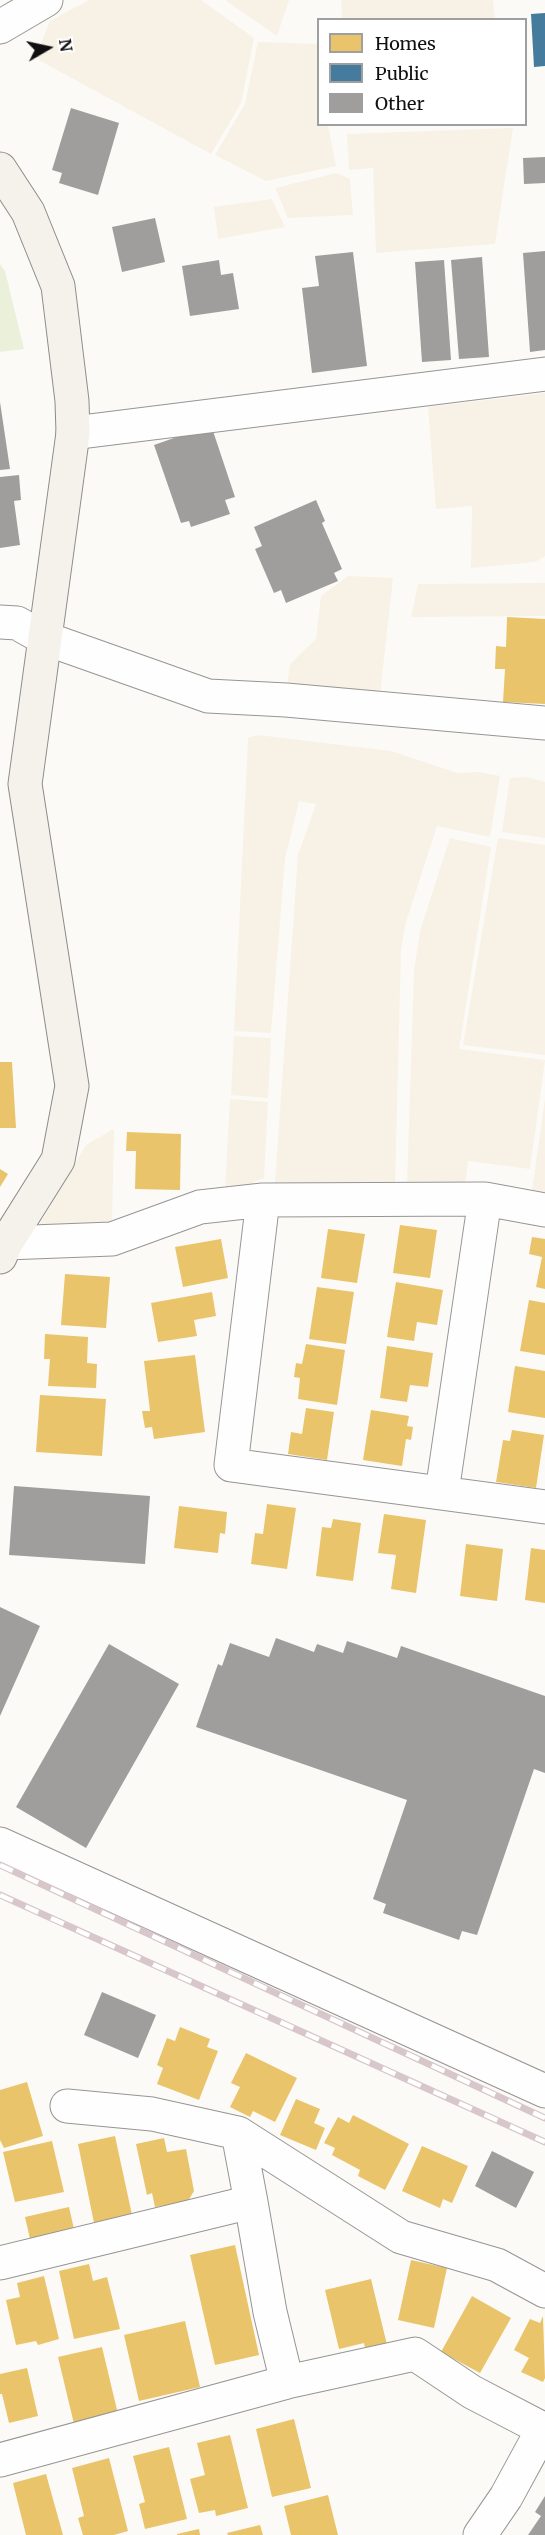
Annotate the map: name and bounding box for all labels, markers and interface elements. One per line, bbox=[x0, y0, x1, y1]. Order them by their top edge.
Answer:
north arrow bbox=[18, 18, 78, 78]
legend bbox=[317, 18, 527, 126]
text: Homes bbox=[375, 32, 436, 55]
text: N bbox=[55, 37, 77, 53]
text: Public bbox=[375, 62, 429, 85]
text: Other bbox=[375, 92, 425, 115]

